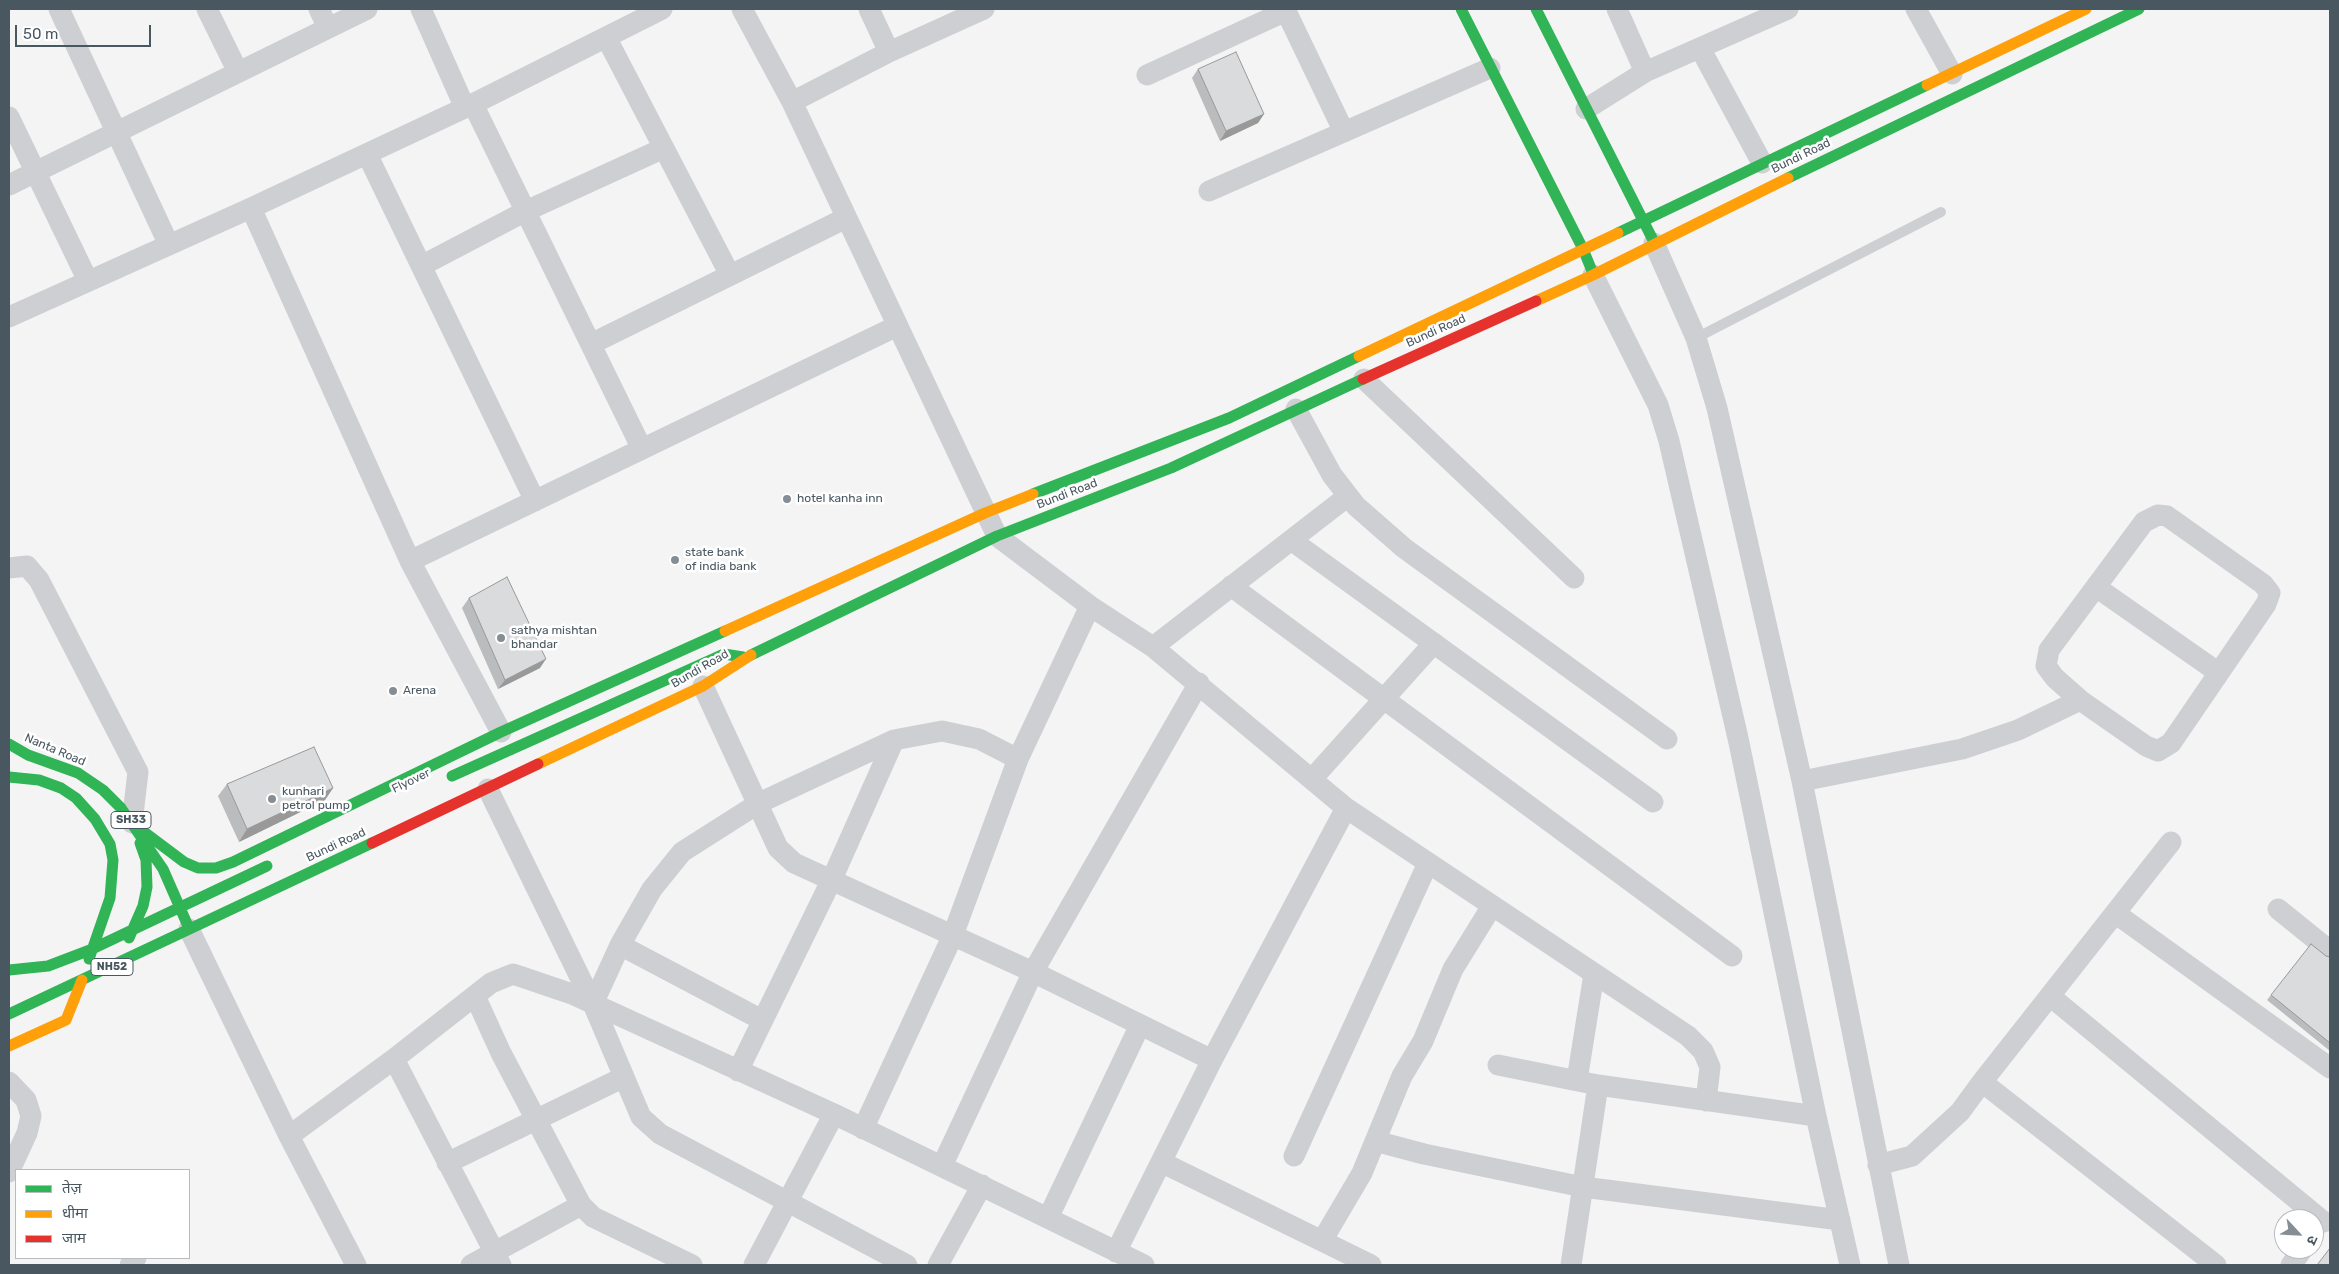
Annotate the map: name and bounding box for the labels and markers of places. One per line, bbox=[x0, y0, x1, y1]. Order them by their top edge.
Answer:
place label: hotel kanha inn bbox=[797, 492, 883, 506]
marker: hotel kanha inn bbox=[781, 493, 793, 505]
place label: state bank of india bank bbox=[685, 546, 756, 574]
marker: state bank of india bank bbox=[669, 554, 681, 566]
place label: sathya mishtan bhandar bbox=[511, 624, 597, 652]
marker: sathya mishtan bhandar bbox=[495, 632, 507, 644]
place label: Arena bbox=[403, 684, 436, 698]
marker: Arena bbox=[387, 685, 399, 697]
place label: kunhari petrol pump bbox=[282, 785, 350, 813]
marker: kunhari petrol pump bbox=[266, 793, 278, 805]

